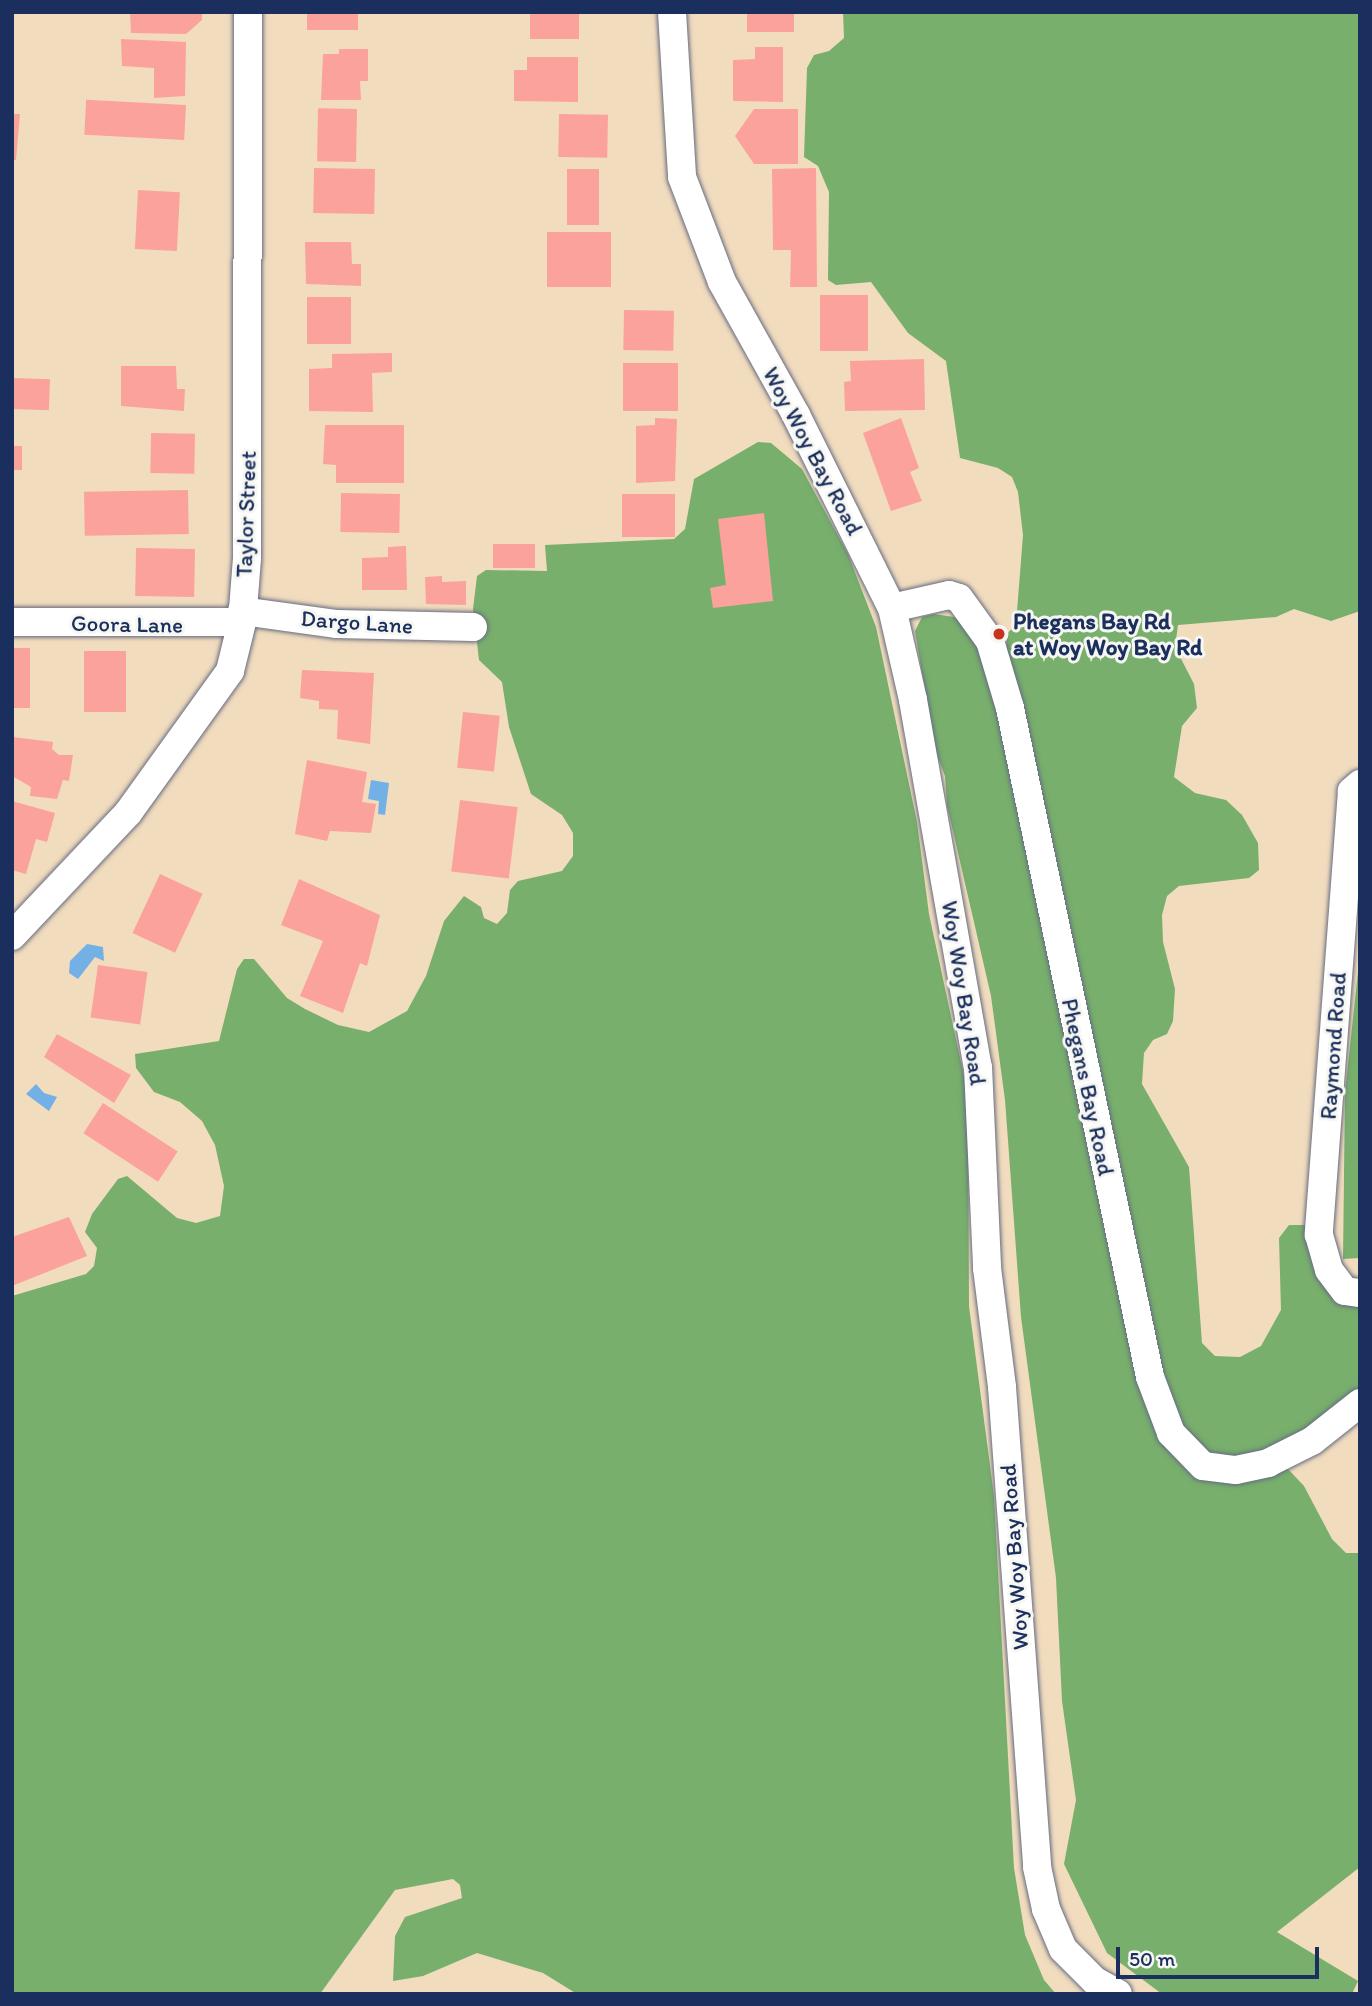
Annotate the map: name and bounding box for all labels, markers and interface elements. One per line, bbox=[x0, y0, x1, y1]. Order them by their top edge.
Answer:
street label: Woy Woy Bay Road bbox=[757, 363, 869, 539]
street label: Taylor Street bbox=[230, 450, 262, 578]
street label: Dargo Lane bbox=[300, 604, 414, 640]
place label: Phegans Bay Rd at Woy Woy Bay Rd bbox=[1013, 607, 1201, 661]
street label: Goora Lane bbox=[70, 609, 184, 639]
marker: Phegans Bay Rd at Woy Woy Bay Rd bbox=[991, 626, 1007, 642]
street label: Woy Woy Bay Road bbox=[936, 899, 992, 1087]
street label: Raymond Road bbox=[1314, 972, 1352, 1120]
street label: Phegans Bay Road bbox=[1056, 996, 1120, 1178]
street label: Woy Woy Bay Road bbox=[994, 1464, 1034, 1650]
scale bar bbox=[1120, 1932, 1323, 1976]
text: 50 m bbox=[1129, 1946, 1175, 1971]

